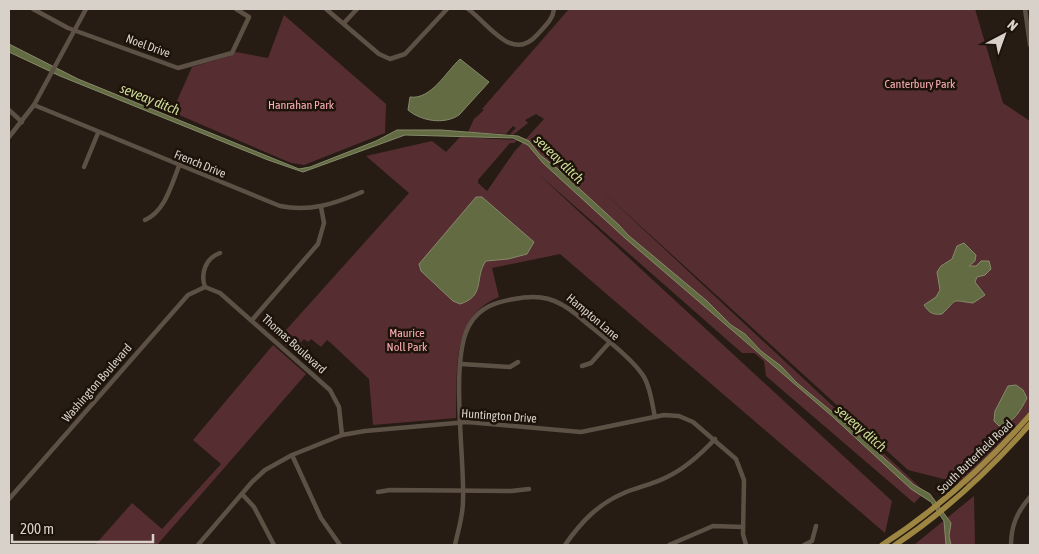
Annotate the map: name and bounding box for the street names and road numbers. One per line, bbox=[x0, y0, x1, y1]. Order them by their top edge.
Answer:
street label: Noel Drive bbox=[124, 32, 172, 60]
street label: French Drive bbox=[172, 147, 228, 181]
street label: Hampton Lane bbox=[564, 291, 622, 343]
street label: Thomas Boulevard bbox=[259, 311, 329, 377]
street label: Washington Boulevard bbox=[59, 341, 135, 425]
street label: Huntington Drive bbox=[461, 406, 537, 426]
street label: South Butterfield Road bbox=[934, 417, 1016, 497]

